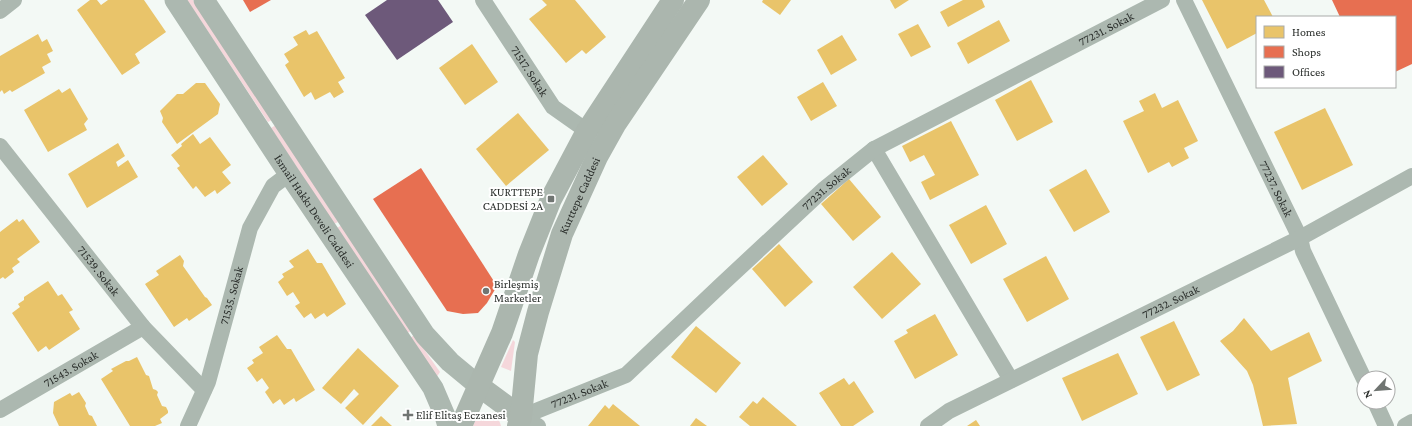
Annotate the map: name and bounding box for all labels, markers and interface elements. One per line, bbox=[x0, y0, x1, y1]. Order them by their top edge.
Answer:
street label: 77231. Sokak bbox=[1076, 9, 1136, 49]
legend bbox=[1256, 16, 1396, 88]
text: Homes bbox=[1292, 25, 1326, 39]
street label: 71517. Sokak bbox=[508, 43, 551, 99]
text: Shops bbox=[1292, 45, 1321, 59]
text: Offices bbox=[1292, 65, 1325, 79]
street label: İsmail Hakkı Develi Caddesi bbox=[271, 152, 357, 271]
street label: Kurttepe Caddesi bbox=[556, 155, 603, 236]
street label: 77237. Sokak bbox=[1256, 158, 1296, 219]
street label: 77231. Sokak bbox=[799, 163, 854, 213]
place label: KURTTEPE CADDESİ 2A bbox=[483, 185, 543, 213]
marker: KURTTEPE CADDESİ 2A bbox=[546, 194, 556, 204]
street label: 71539. Sokak bbox=[74, 243, 123, 299]
street label: 71535. Sokak bbox=[217, 265, 246, 326]
place label: Birleşmiş Marketler bbox=[494, 277, 542, 305]
street label: 77232. Sokak bbox=[1140, 282, 1202, 322]
marker: Birleşmiş Marketler bbox=[481, 286, 491, 296]
street label: 71543. Sokak bbox=[41, 348, 101, 390]
north arrow bbox=[1356, 370, 1396, 410]
street label: 77231. Sokak bbox=[549, 376, 610, 411]
text: N bbox=[1360, 388, 1374, 400]
place label: Elif Elitaş Eczanesi bbox=[416, 408, 506, 422]
marker: Elif Elitaş Eczanesi bbox=[403, 410, 413, 420]

